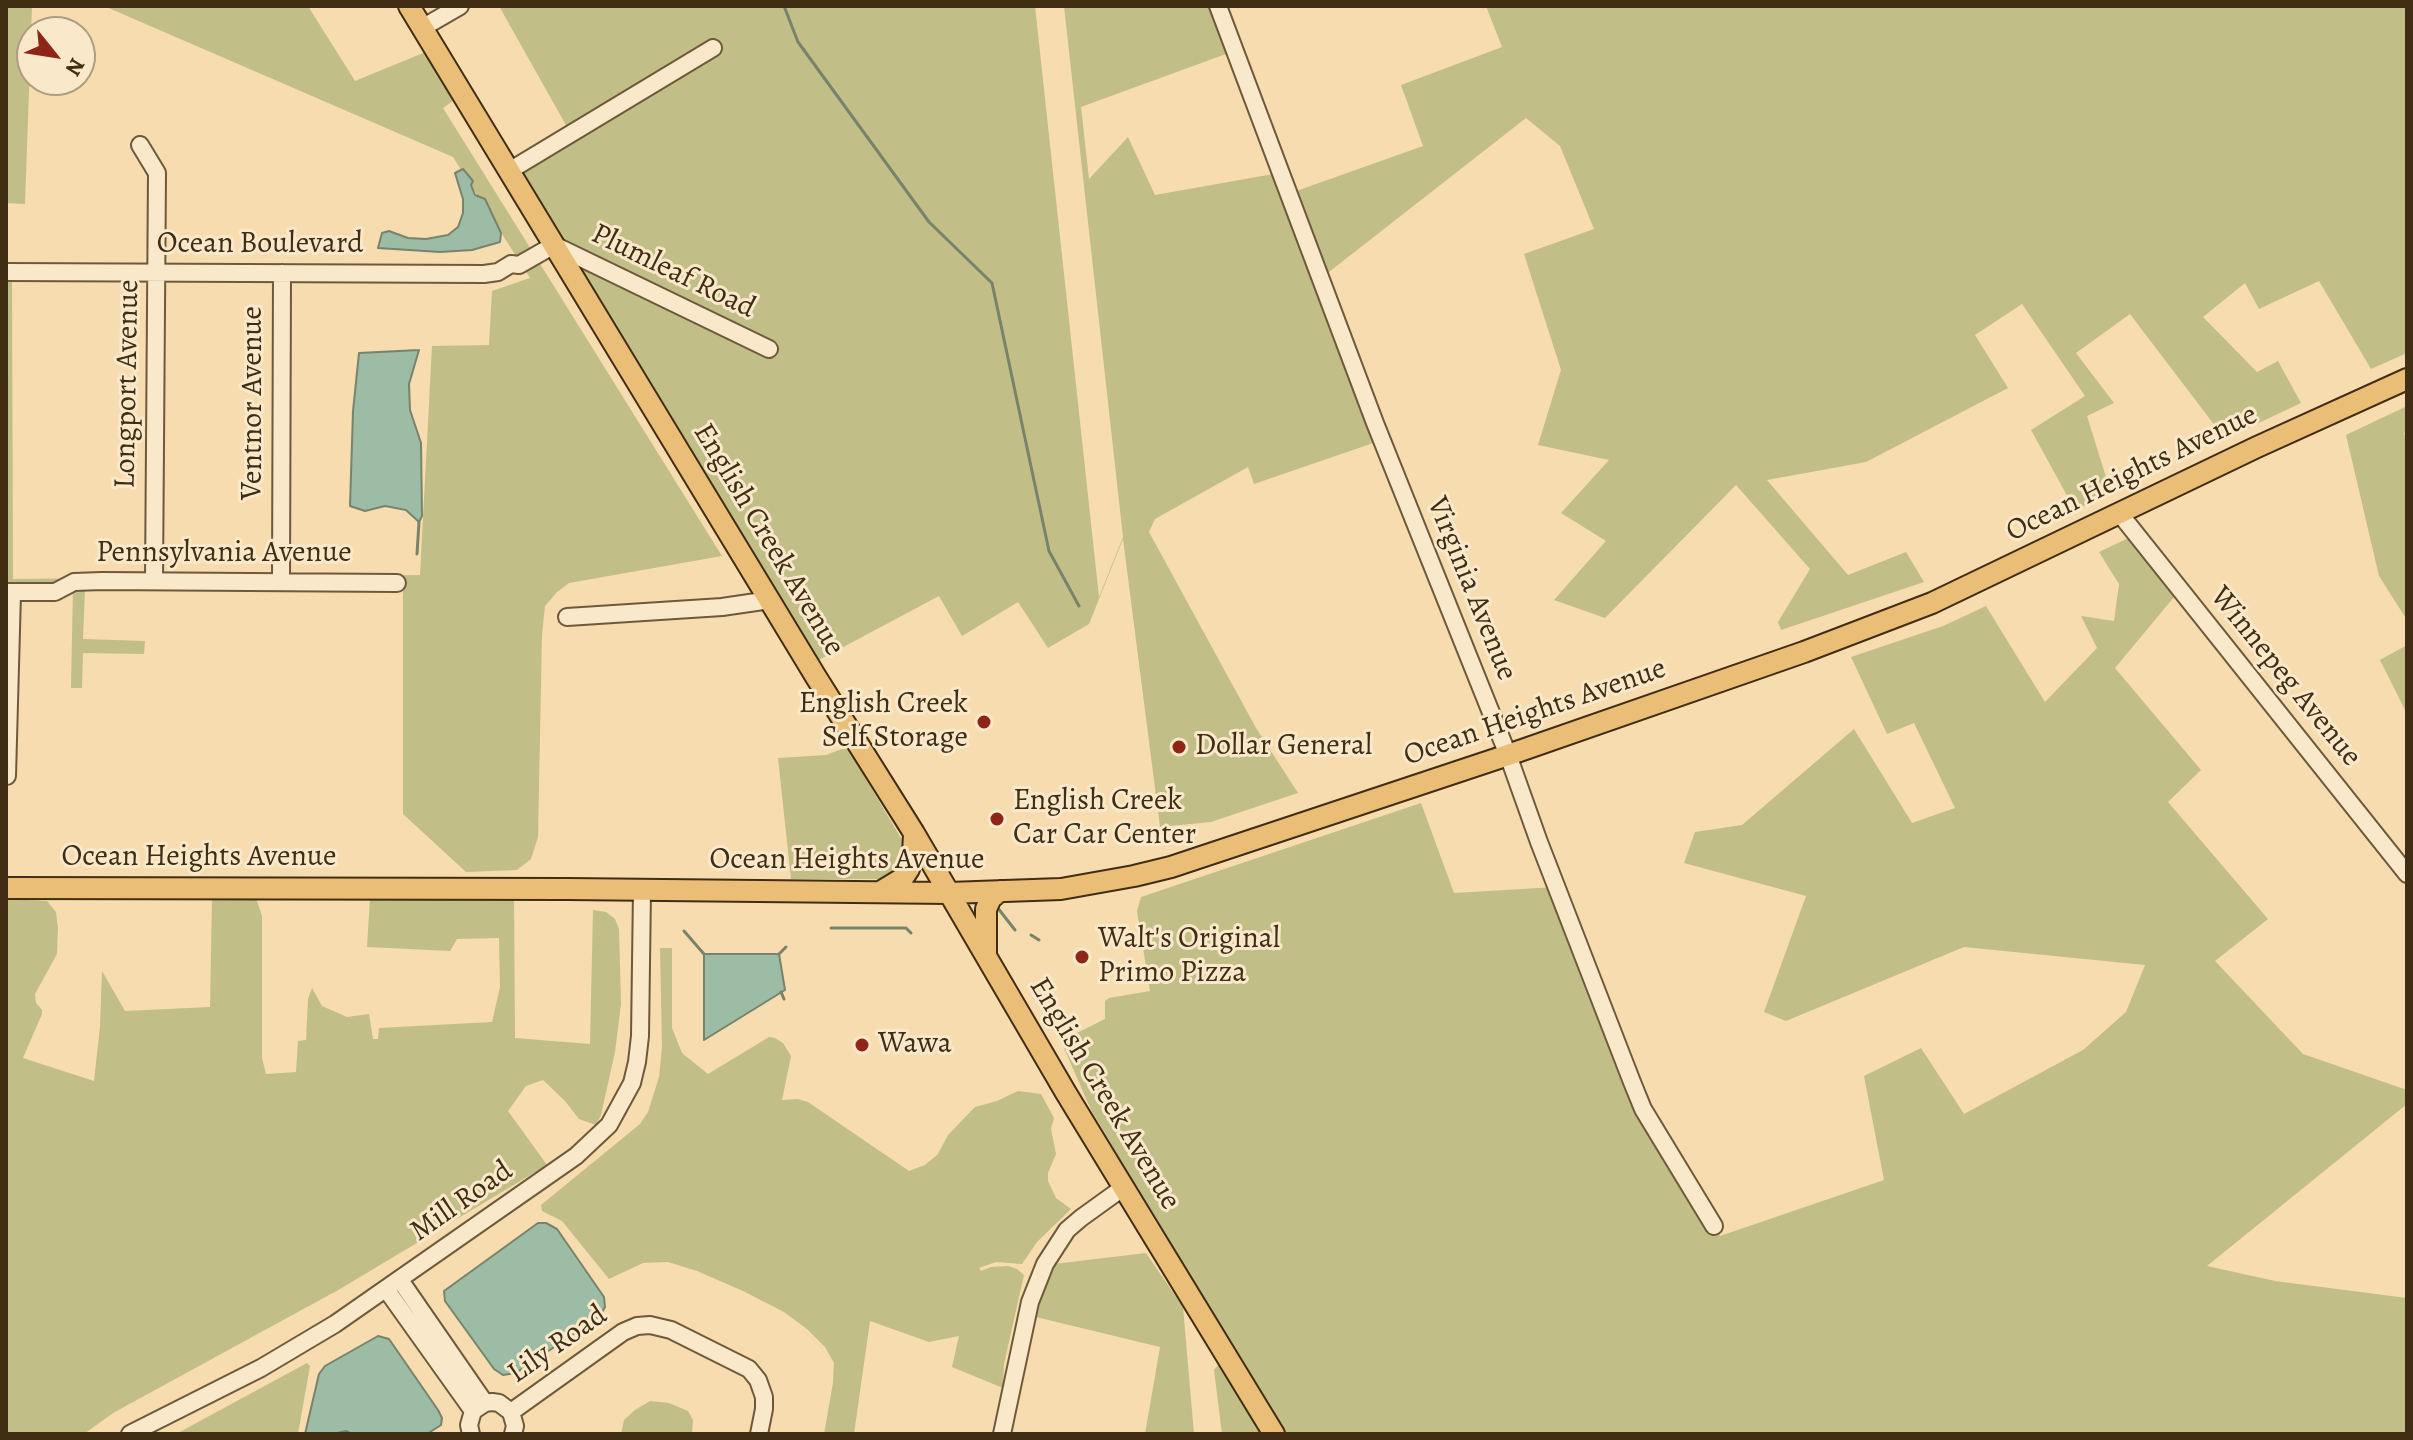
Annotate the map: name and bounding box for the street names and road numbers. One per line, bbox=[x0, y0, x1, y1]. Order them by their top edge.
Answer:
street label: Plumleaf Road bbox=[585, 217, 761, 327]
street label: Ocean Boulevard bbox=[157, 227, 363, 263]
street label: Longport Avenue bbox=[108, 279, 148, 489]
street label: Ventnor Avenue bbox=[236, 306, 272, 500]
street label: Ocean Heights Avenue bbox=[2001, 398, 2263, 550]
street label: English Creek Avenue bbox=[684, 417, 852, 663]
street label: Virginia Avenue bbox=[1418, 492, 1524, 686]
street label: Pennsylvania Avenue bbox=[96, 536, 352, 572]
street label: Winnepeg Avenue bbox=[2202, 580, 2368, 774]
street label: Ocean Heights Avenue bbox=[1399, 651, 1671, 775]
street label: Ocean Heights Avenue bbox=[61, 840, 337, 876]
street label: Ocean Heights Avenue bbox=[709, 843, 985, 879]
street label: English Creek Avenue bbox=[1020, 971, 1188, 1217]
street label: Mill Road bbox=[404, 1154, 520, 1250]
street label: Lily Road bbox=[501, 1298, 615, 1392]

